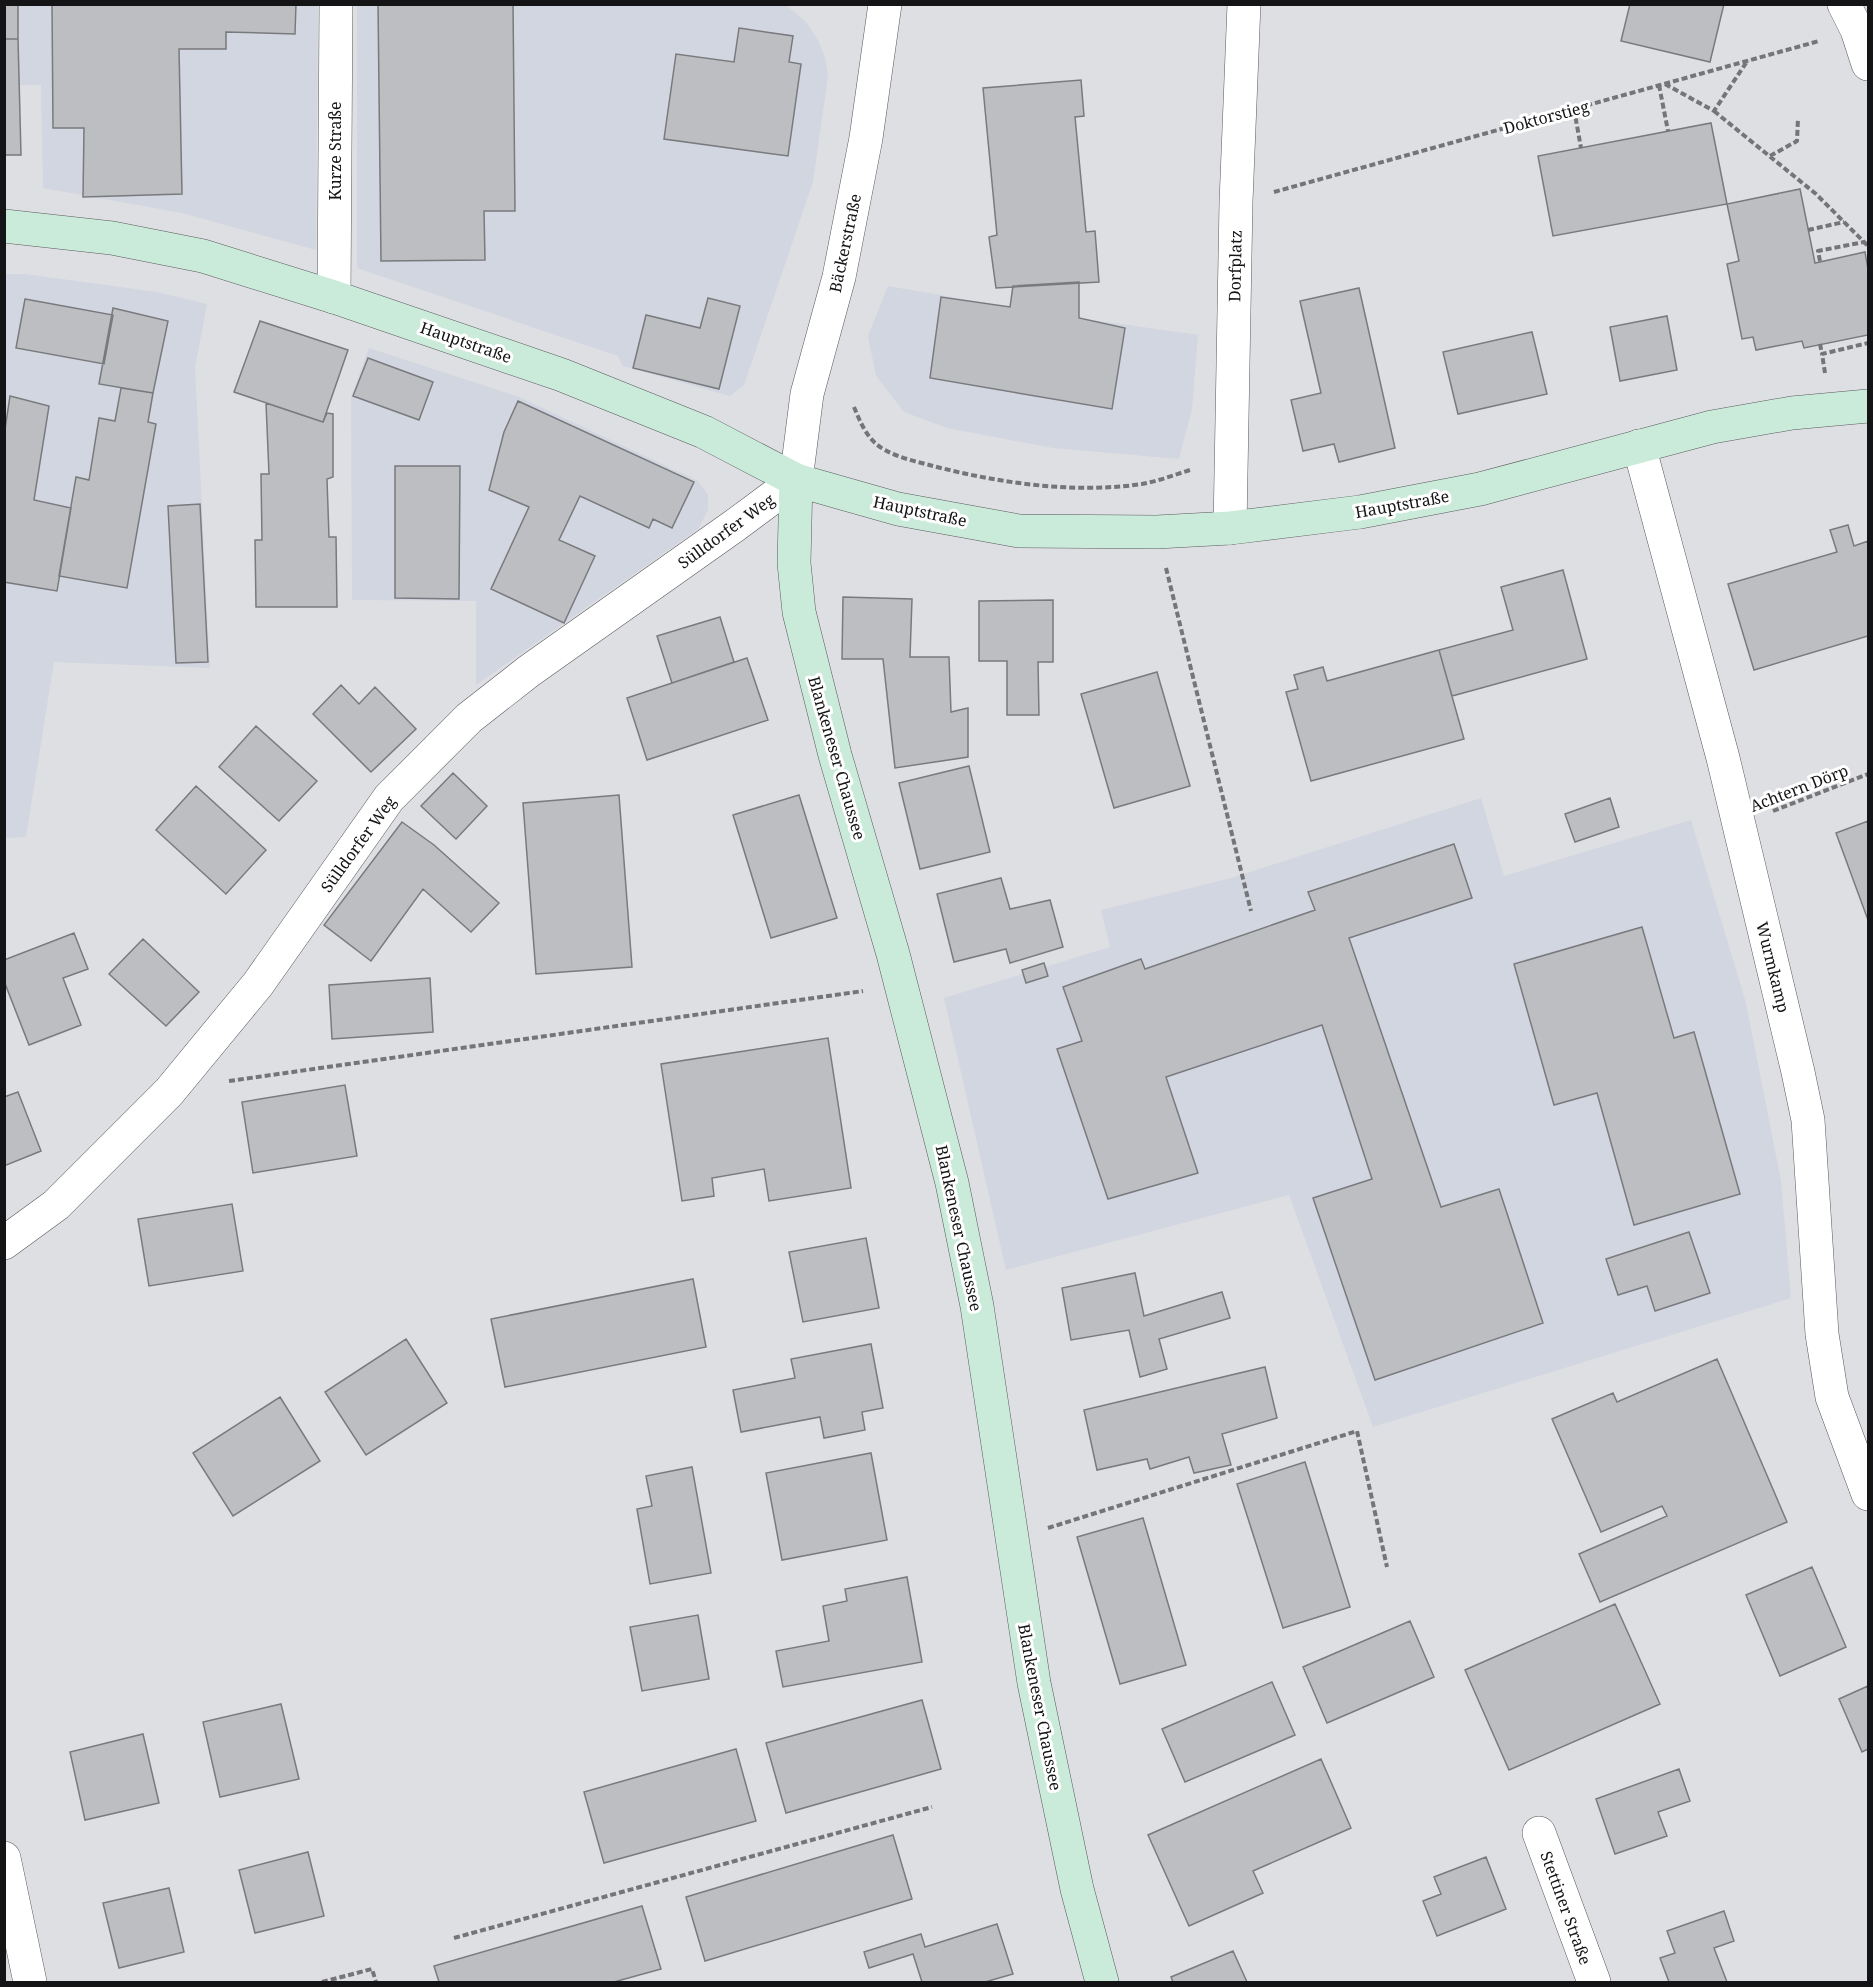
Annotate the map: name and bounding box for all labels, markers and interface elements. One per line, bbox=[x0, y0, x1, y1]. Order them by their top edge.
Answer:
street label: Doktorstieg bbox=[1501, 95, 1592, 139]
street label: Kurze Straße bbox=[324, 102, 346, 200]
street label: Bäckerstraße bbox=[824, 192, 866, 294]
street label: Dorfplatz bbox=[1223, 230, 1247, 302]
street label: Hauptstraße bbox=[417, 316, 515, 368]
street label: Hauptstraße bbox=[1353, 485, 1451, 523]
street label: Sülldorfer Weg bbox=[673, 488, 779, 574]
street label: Hauptstraße bbox=[871, 490, 969, 532]
street label: Blankeneser Chaussee bbox=[803, 674, 871, 842]
street label: Achtern Dörp bbox=[1747, 759, 1851, 817]
street label: Sülldorfer Weg bbox=[315, 791, 401, 897]
street label: Wurmkamp bbox=[1751, 919, 1795, 1015]
street label: Blankeneser Chaussee bbox=[931, 1143, 987, 1313]
street label: Blankeneser Chaussee bbox=[1013, 1622, 1067, 1792]
street label: Stettiner Straße bbox=[1535, 1848, 1597, 1968]

